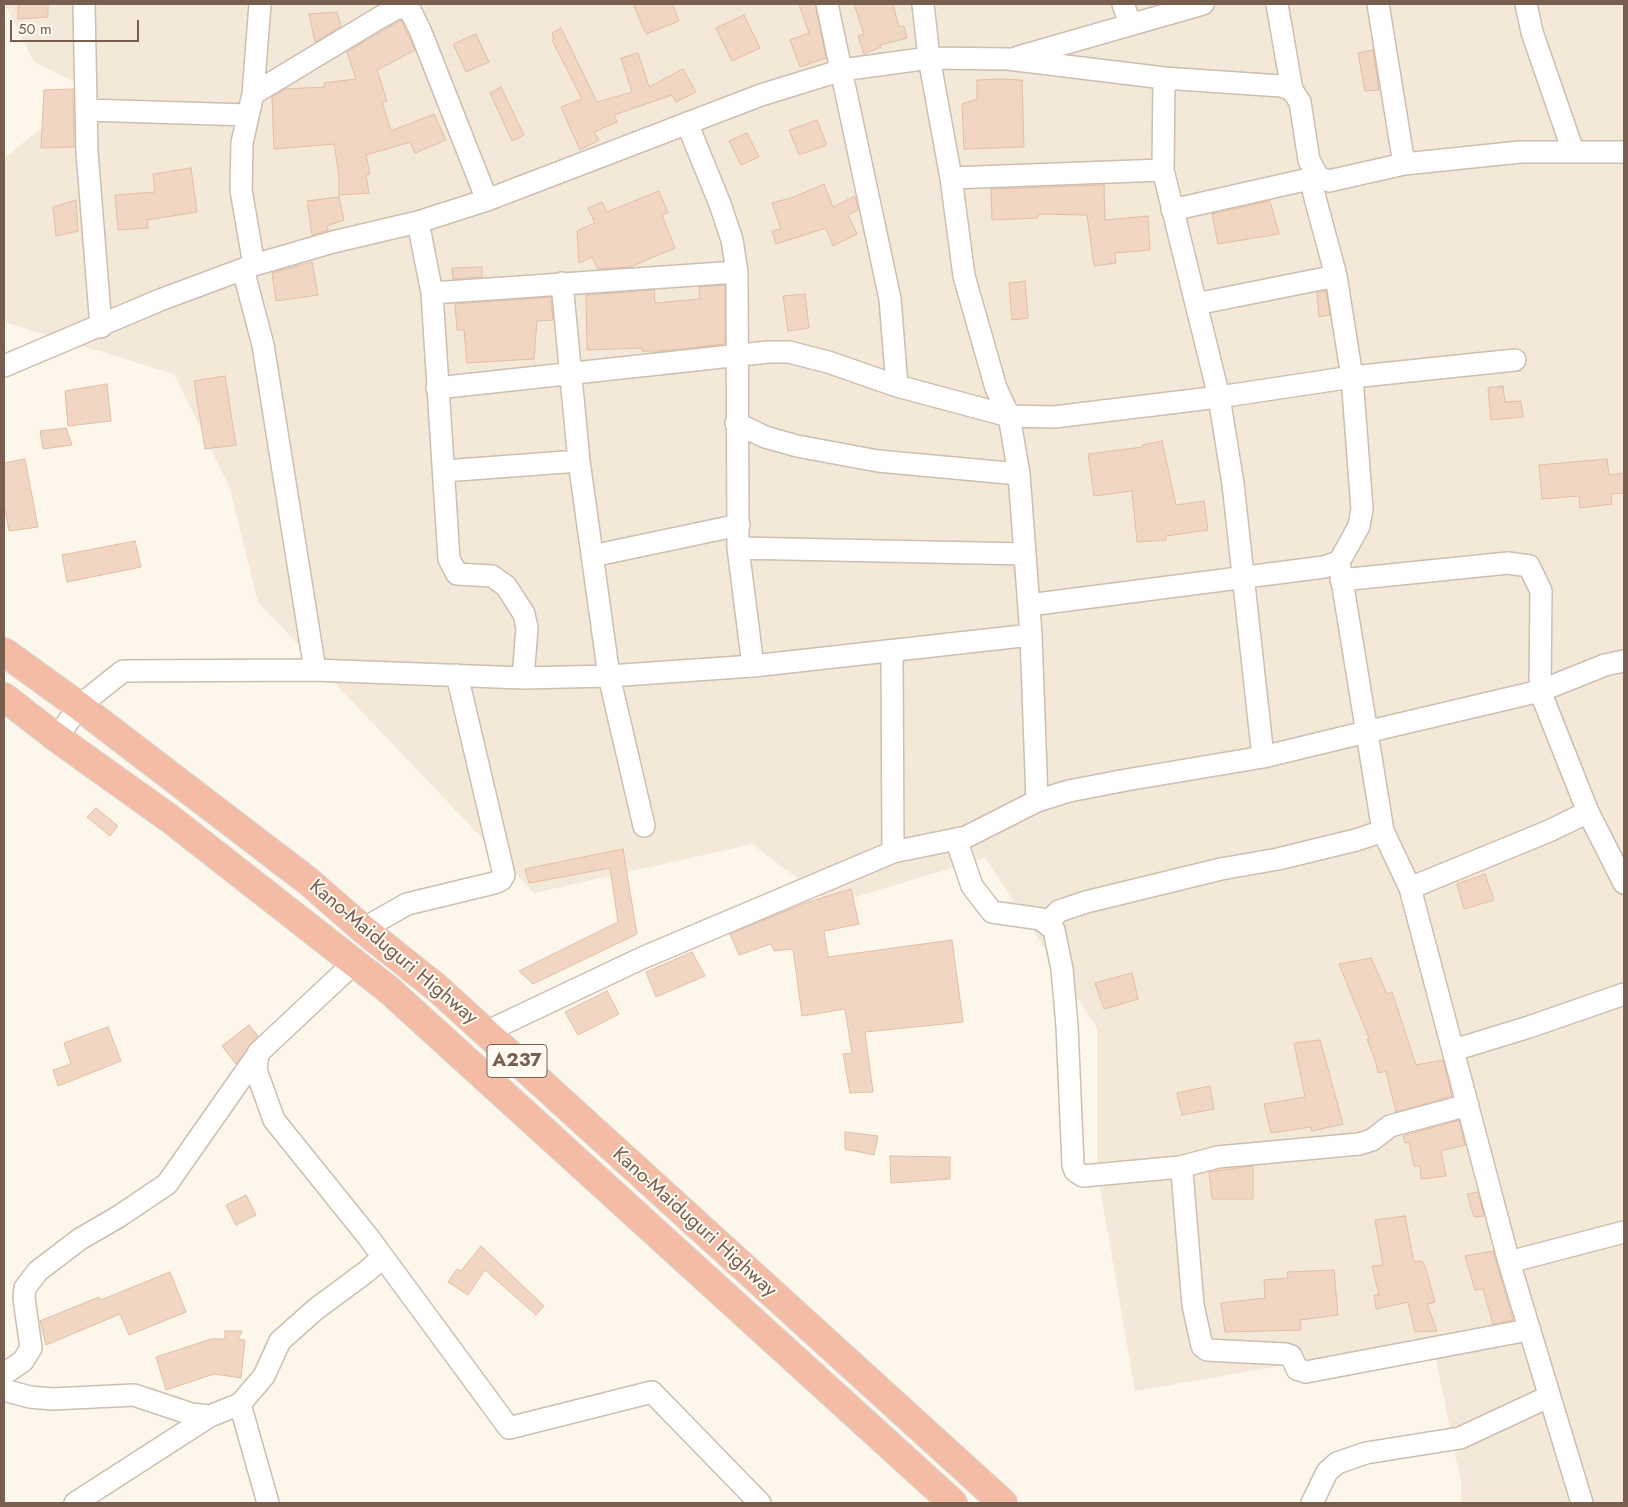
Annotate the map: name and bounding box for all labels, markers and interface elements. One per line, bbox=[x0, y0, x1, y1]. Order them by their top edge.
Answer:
scale bar bbox=[12, 10, 141, 42]
text: 50 m bbox=[18, 18, 52, 40]
street label: Kano-Maiduguri Highway bbox=[304, 875, 482, 1031]
road number: A237 bbox=[487, 1044, 547, 1078]
street label: Kano-Maiduguri Highway bbox=[607, 1143, 781, 1303]

